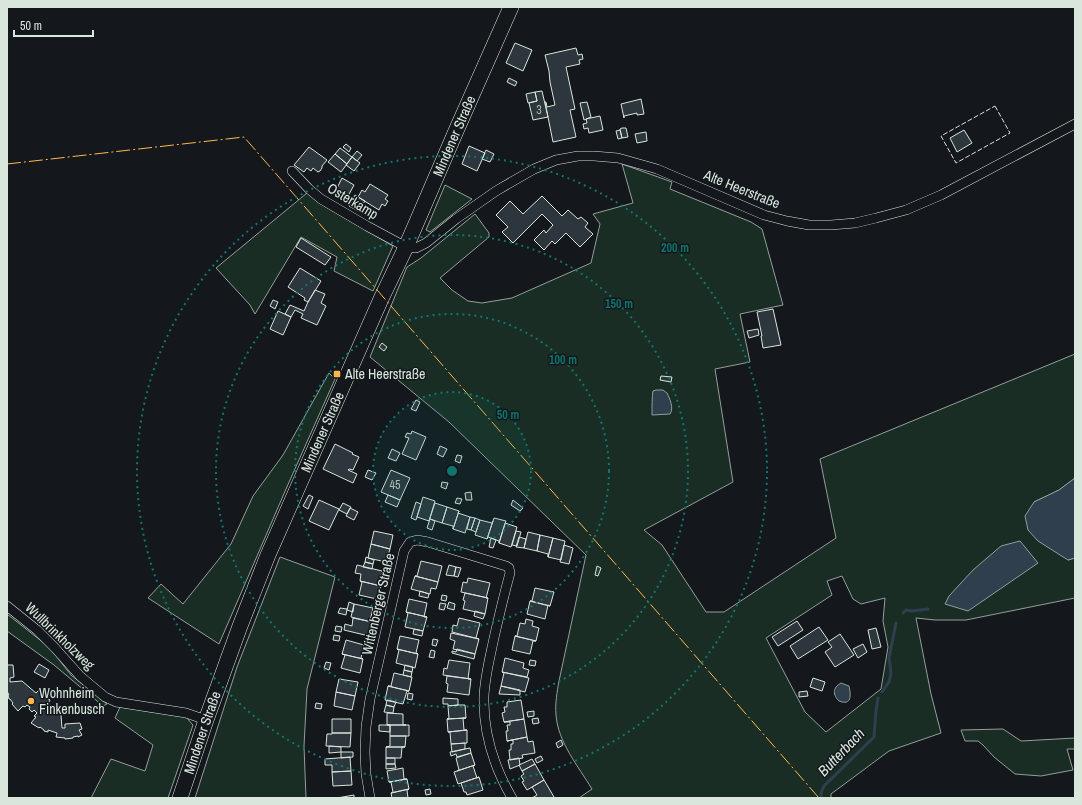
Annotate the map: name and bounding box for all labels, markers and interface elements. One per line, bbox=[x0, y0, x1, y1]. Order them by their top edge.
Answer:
scale bar bbox=[14, 12, 93, 38]
text: 50 m bbox=[20, 18, 42, 34]
street label: Mindener Straße bbox=[429, 93, 480, 179]
house number: 3 bbox=[536, 102, 542, 118]
street label: Alte Heerstraße bbox=[700, 165, 783, 212]
street label: Osterkamp bbox=[324, 179, 382, 223]
text: 200 m bbox=[661, 240, 689, 256]
text: 150 m bbox=[605, 296, 633, 312]
text: 100 m bbox=[549, 352, 577, 368]
place label: Alte Heerstraße bbox=[344, 365, 425, 383]
marker: Alte Heerstraße bbox=[332, 369, 342, 379]
street label: Mindener Straße bbox=[297, 389, 348, 475]
text: 50 m bbox=[497, 407, 519, 423]
centre of rings bbox=[445, 464, 459, 478]
house number: 45 bbox=[390, 477, 401, 493]
street label: Wittenberger Straße bbox=[358, 551, 398, 657]
street label: Wullbrinkholzweg bbox=[21, 598, 99, 674]
place label: Wohnheim Finkenbusch bbox=[39, 684, 105, 718]
street label: Mindener Straße bbox=[180, 689, 225, 776]
marker: Wohnheim Finkenbusch bbox=[26, 696, 36, 706]
water label: Butterbach bbox=[813, 723, 869, 781]

